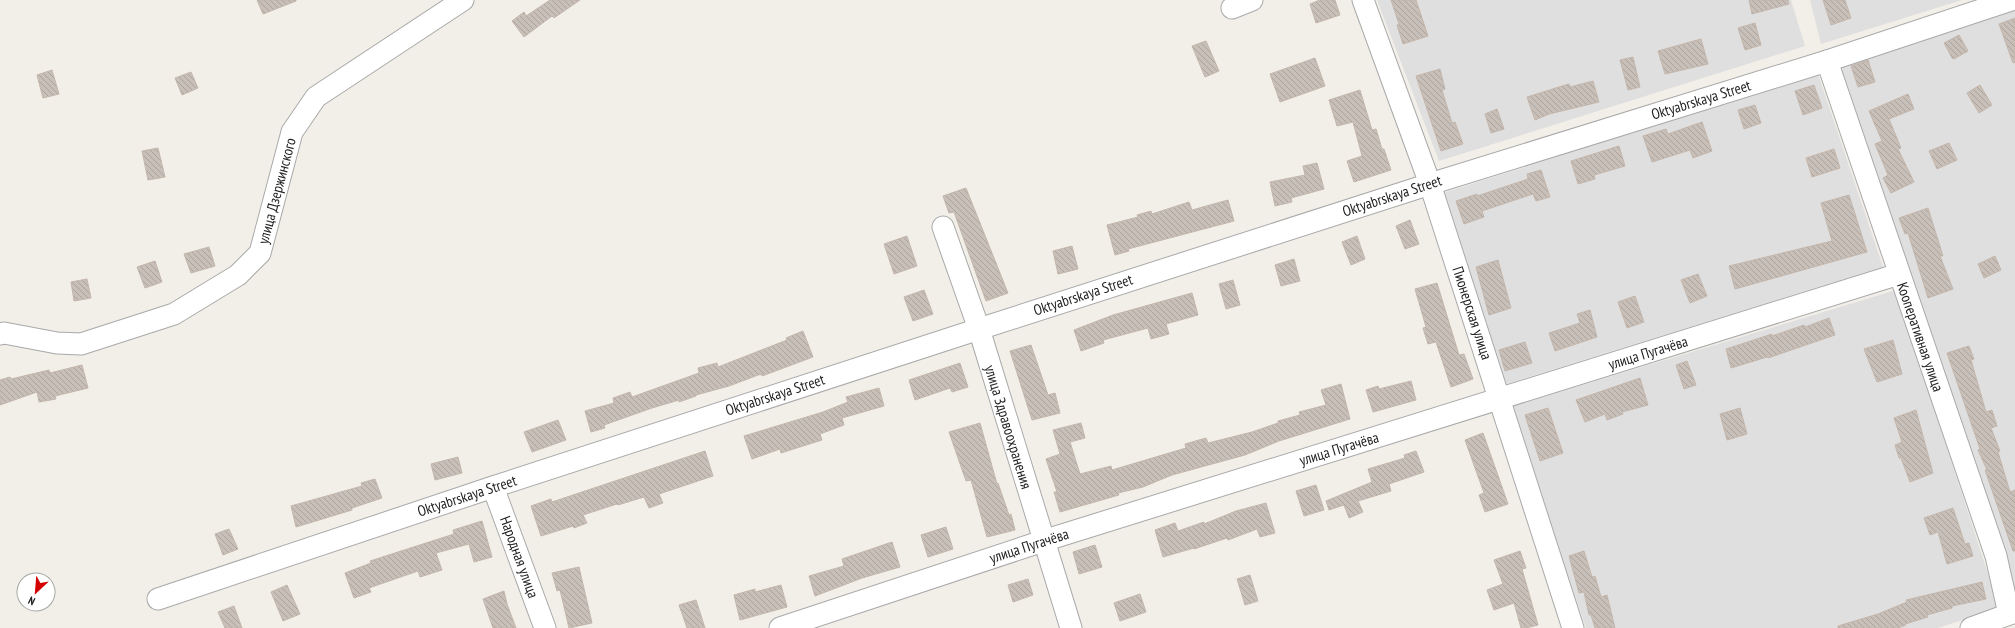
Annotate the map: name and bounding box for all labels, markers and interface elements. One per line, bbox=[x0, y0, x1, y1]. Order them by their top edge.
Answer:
street label: Oktyabrskaya Street bbox=[1649, 75, 1753, 124]
street label: улица Дзержинского bbox=[253, 136, 300, 246]
street label: Oktyabrskaya Street bbox=[1340, 171, 1444, 220]
street label: Пионерская улица bbox=[1448, 264, 1497, 362]
street label: Oktyabrskaya Street bbox=[1031, 270, 1135, 319]
street label: Кооперативная улица bbox=[1893, 280, 1948, 394]
street label: улица Пугачёва bbox=[1606, 331, 1690, 374]
street label: улица Здравоохранения bbox=[981, 363, 1036, 491]
street label: Oktyabrskaya Street bbox=[723, 370, 827, 419]
street label: улица Пугачёва bbox=[1297, 427, 1381, 470]
street label: Oktyabrskaya Street bbox=[415, 471, 519, 520]
street label: Народная улица bbox=[496, 513, 543, 600]
street label: улица Пугачёва bbox=[987, 524, 1071, 567]
north arrow bbox=[16, 572, 56, 612]
text: N bbox=[26, 593, 37, 609]

